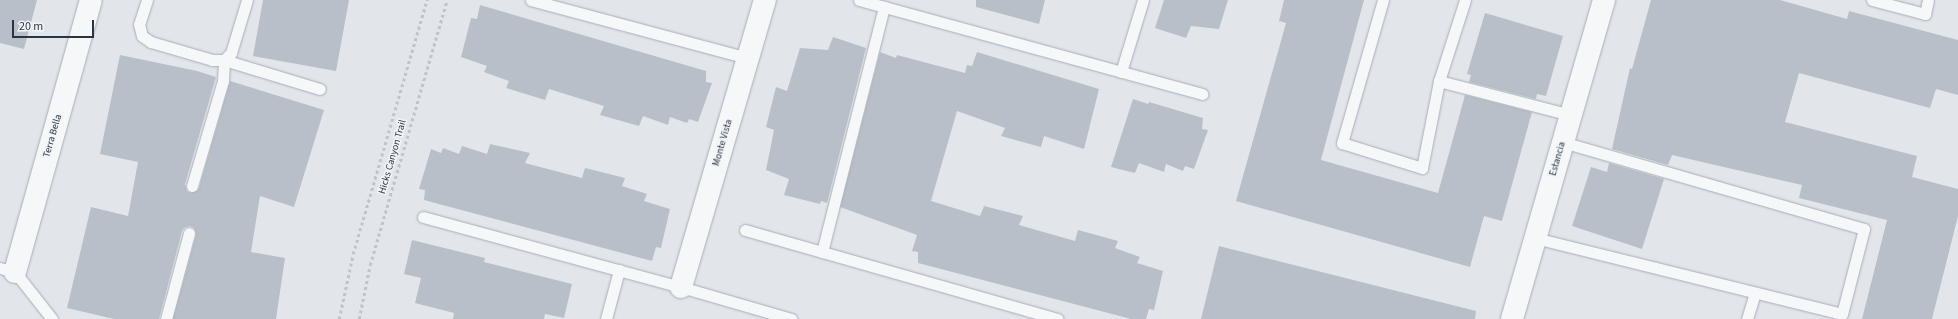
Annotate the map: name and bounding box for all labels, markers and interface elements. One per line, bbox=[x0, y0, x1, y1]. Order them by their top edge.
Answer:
scale bar bbox=[14, 12, 96, 38]
text: 20 m bbox=[19, 18, 43, 35]
street label: Terra Bella bbox=[41, 113, 65, 159]
street label: Monte Vista bbox=[711, 118, 735, 168]
street label: Hicks Canyon Trail bbox=[377, 119, 409, 195]
street label: Estancia bbox=[1547, 141, 1569, 177]

